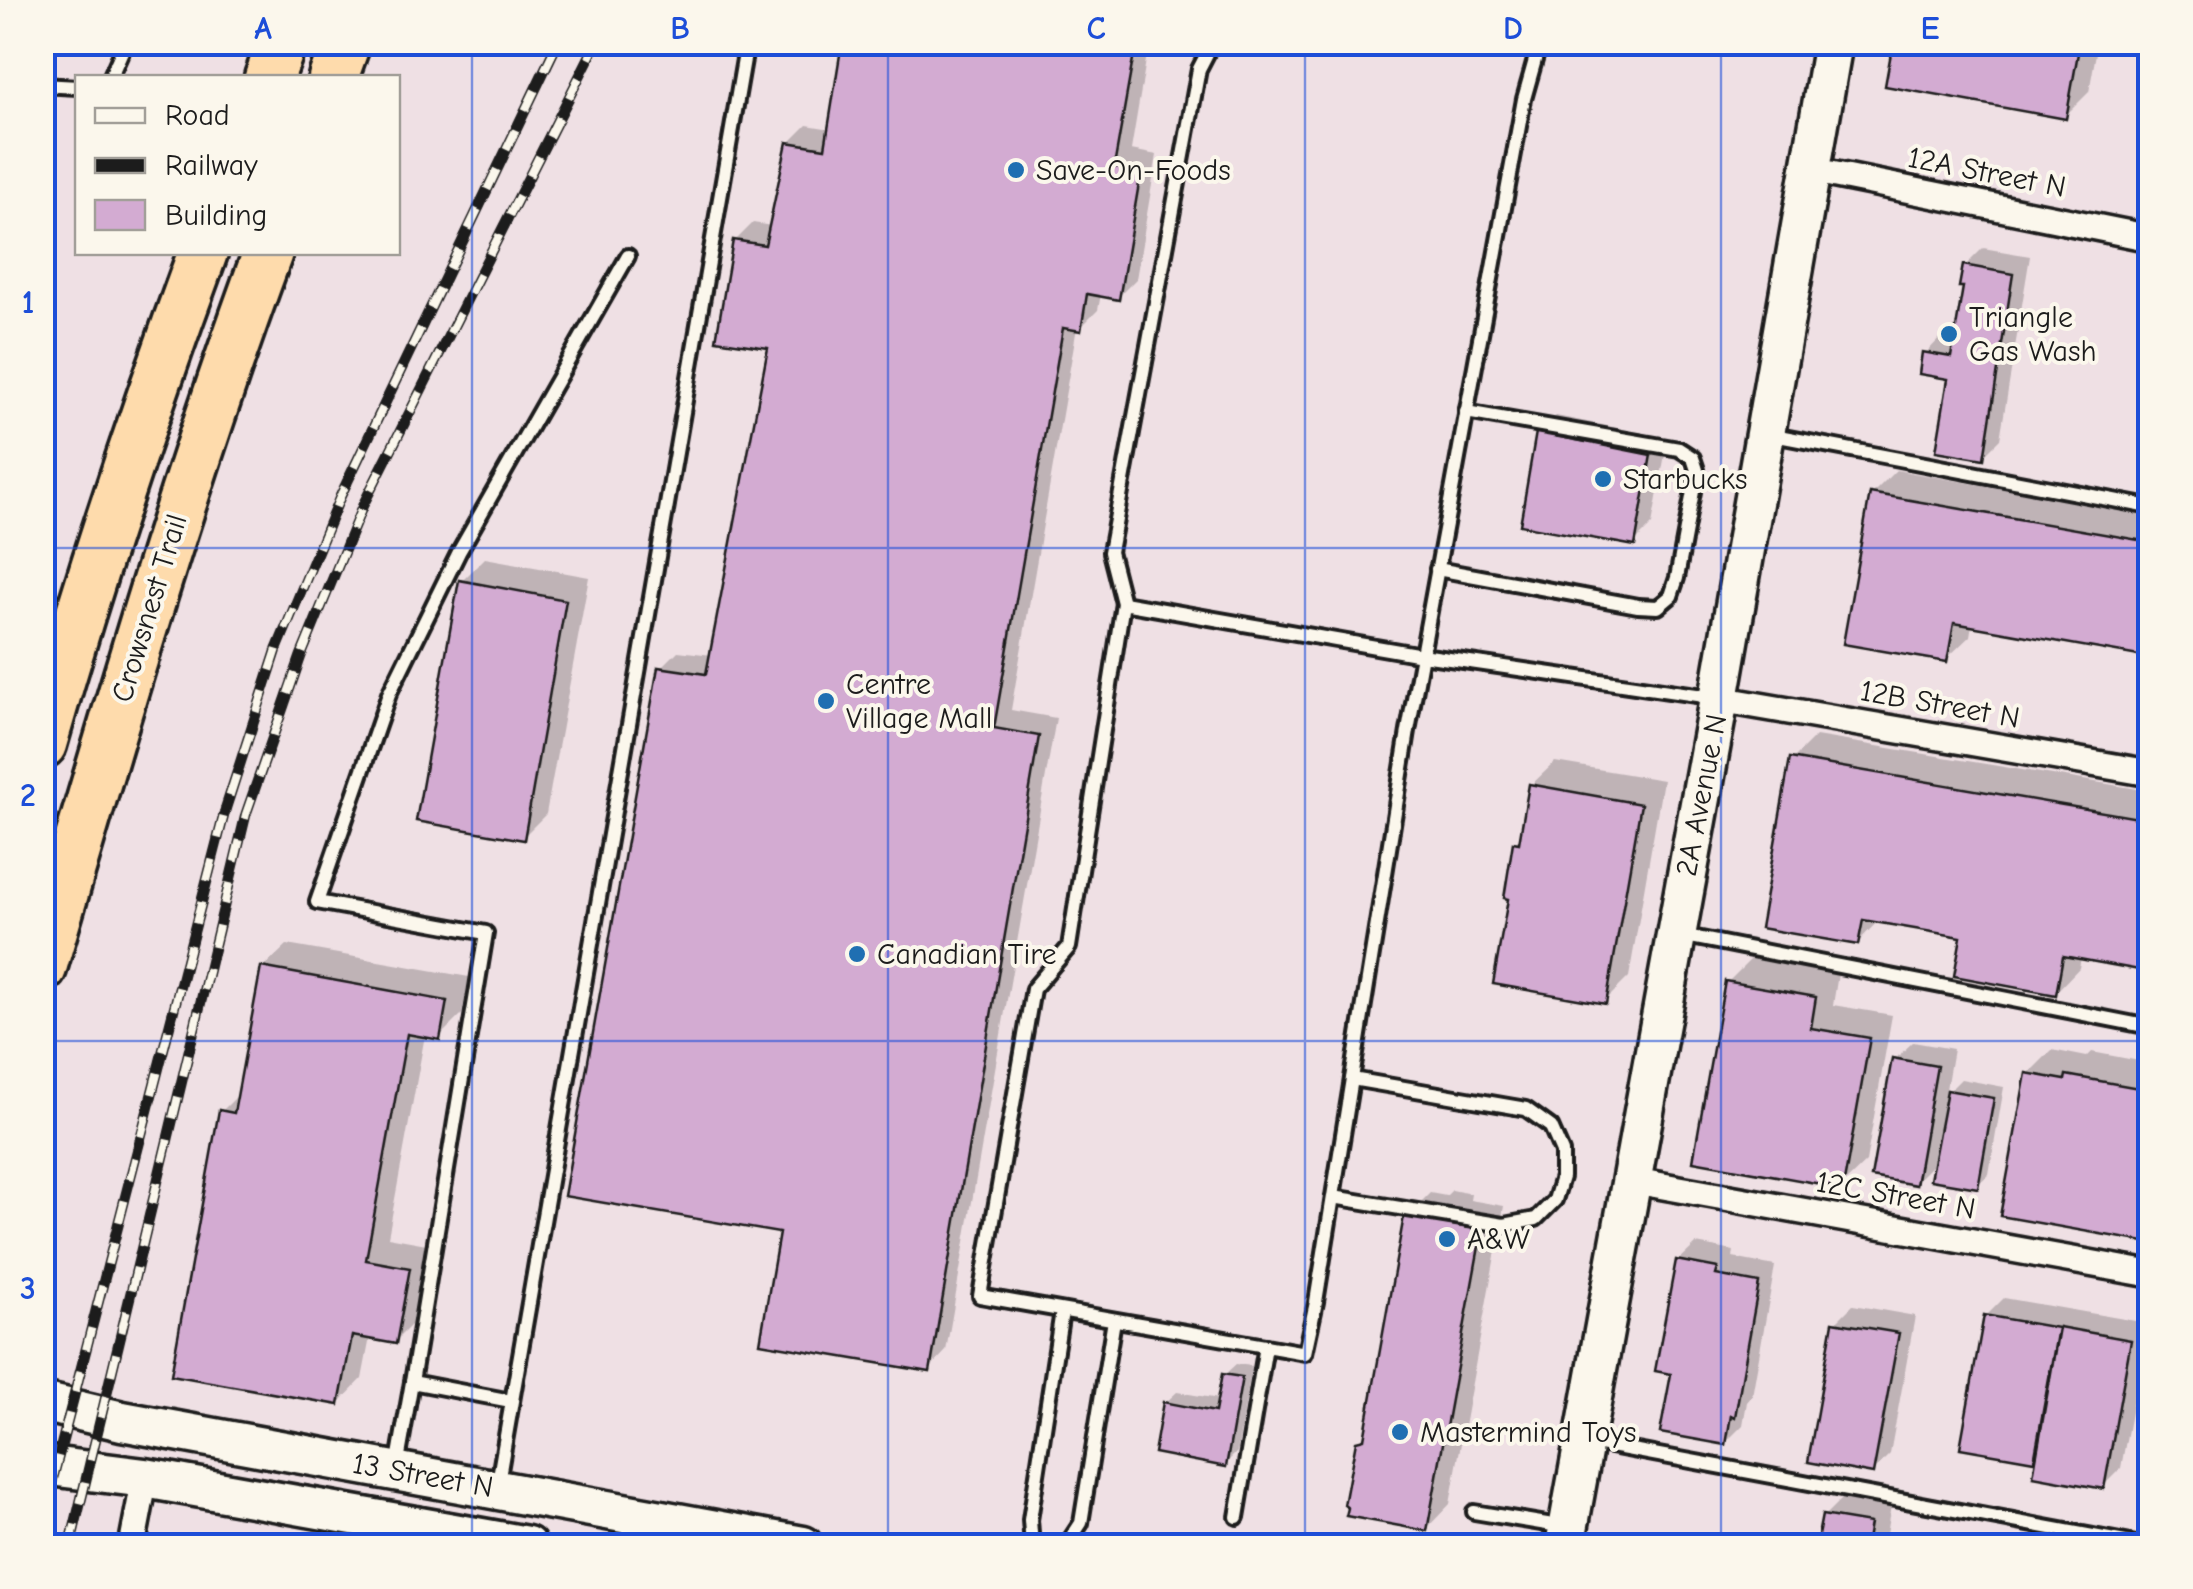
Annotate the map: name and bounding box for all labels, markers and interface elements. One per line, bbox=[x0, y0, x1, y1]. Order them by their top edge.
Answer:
text: A bbox=[254, 10, 272, 47]
text: B bbox=[670, 10, 690, 47]
text: C bbox=[1086, 10, 1106, 47]
text: D bbox=[1503, 10, 1523, 47]
text: E bbox=[1921, 10, 1940, 47]
legend bbox=[75, 75, 400, 255]
text: Road bbox=[165, 98, 230, 133]
street label: 12A Street N bbox=[1905, 140, 2069, 205]
text: Railway bbox=[165, 148, 258, 183]
place label: Save-On-Foods bbox=[1036, 153, 1231, 188]
marker: Save-On-Foods bbox=[1005, 159, 1027, 181]
text: Building bbox=[165, 198, 268, 233]
text: 1 bbox=[22, 284, 34, 321]
place label: Triangle Gas Wash bbox=[1969, 300, 2096, 369]
marker: Triangle Gas Wash bbox=[1938, 323, 1960, 345]
place label: Starbucks bbox=[1623, 462, 1748, 497]
marker: Starbucks bbox=[1592, 468, 1614, 490]
street label: Crowsnest Trail bbox=[104, 510, 195, 706]
place label: Centre Village Mall bbox=[846, 667, 992, 736]
street label: 12B Street N bbox=[1858, 673, 2022, 736]
marker: Centre Village Mall bbox=[815, 690, 837, 712]
street label: 2A Avenue N bbox=[1669, 711, 1734, 879]
text: 2 bbox=[20, 777, 36, 814]
place label: Canadian Tire bbox=[877, 937, 1057, 972]
marker: Canadian Tire bbox=[846, 943, 868, 965]
street label: 12C Street N bbox=[1814, 1164, 1978, 1227]
place label: A&W bbox=[1467, 1222, 1530, 1257]
marker: A&W bbox=[1436, 1228, 1458, 1250]
text: 3 bbox=[20, 1270, 36, 1307]
place label: Mastermind Toys bbox=[1420, 1415, 1636, 1450]
marker: Mastermind Toys bbox=[1389, 1421, 1411, 1443]
street label: 13 Street N bbox=[350, 1446, 496, 1505]

